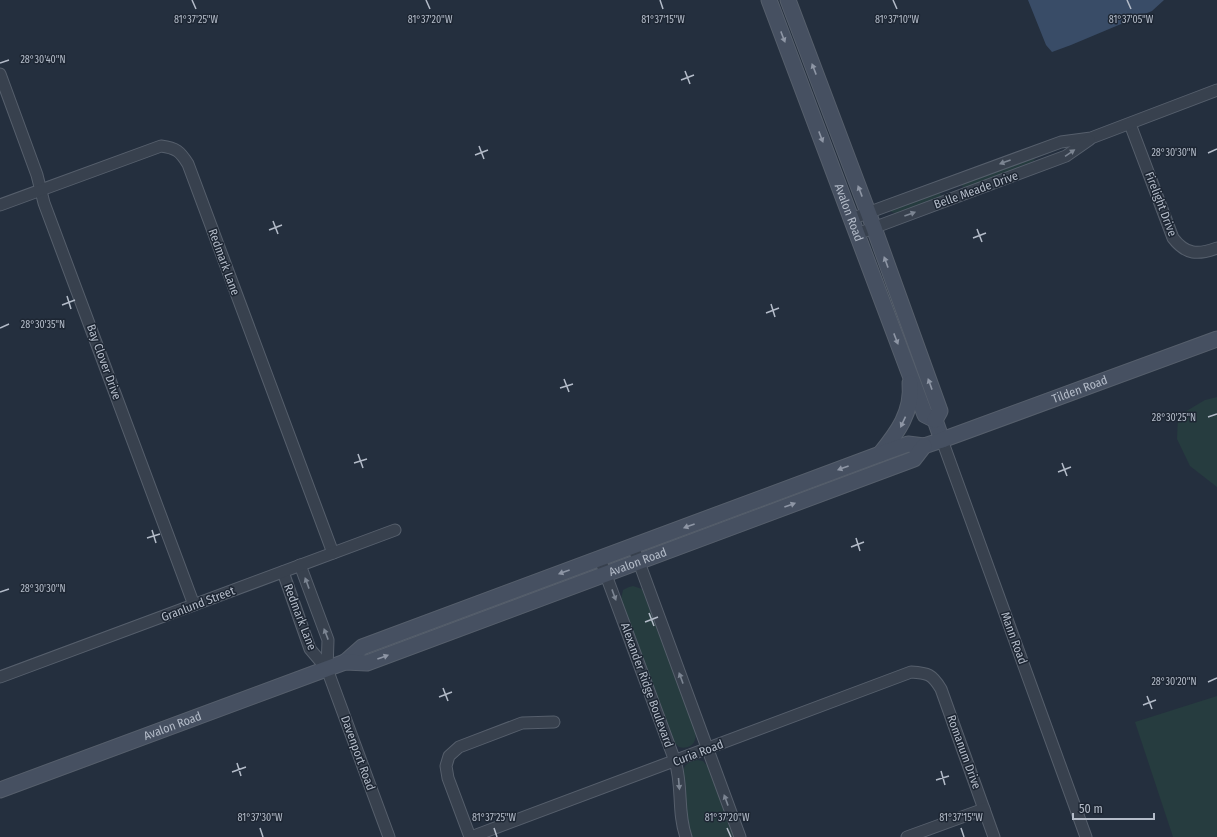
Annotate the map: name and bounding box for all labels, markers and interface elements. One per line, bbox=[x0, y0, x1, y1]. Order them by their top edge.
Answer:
text: 81°37'25"W bbox=[174, 14, 218, 26]
text: 81°37'20"W bbox=[408, 14, 453, 26]
text: 81°37'15"W bbox=[641, 14, 685, 26]
text: 81°37'10"W bbox=[875, 14, 920, 26]
text: 81°37'05"W bbox=[1109, 14, 1154, 26]
one-way arrow bbox=[780, 31, 786, 43]
text: 28°30'40"N bbox=[20, 54, 66, 66]
one-way arrow bbox=[811, 63, 817, 75]
one-way arrow bbox=[818, 132, 824, 144]
text: 28°30'30"N bbox=[1151, 147, 1197, 159]
one-way arrow bbox=[1065, 149, 1075, 157]
one-way arrow bbox=[999, 160, 1011, 166]
street label: Belle Meade Drive bbox=[932, 168, 1020, 212]
street label: Firelight Drive bbox=[1142, 170, 1180, 238]
street label: Avalon Road bbox=[832, 182, 866, 243]
one-way arrow bbox=[856, 185, 862, 197]
one-way arrow bbox=[905, 211, 917, 217]
street label: Redmark Lane bbox=[205, 227, 243, 297]
one-way arrow bbox=[883, 255, 889, 267]
text: 28°30'35"N bbox=[21, 319, 65, 331]
street label: Bay Clover Drive bbox=[84, 322, 124, 402]
one-way arrow bbox=[894, 334, 900, 346]
street label: Tilden Road bbox=[1050, 373, 1109, 406]
one-way arrow bbox=[927, 378, 933, 390]
text: 28°30'25"N bbox=[1152, 412, 1196, 424]
one-way arrow bbox=[900, 416, 906, 428]
one-way arrow bbox=[837, 465, 849, 471]
one-way arrow bbox=[784, 502, 796, 508]
one-way arrow bbox=[682, 523, 694, 529]
street label: Avalon Road bbox=[607, 545, 669, 579]
one-way arrow bbox=[557, 570, 569, 576]
one-way arrow bbox=[303, 576, 309, 588]
street label: Redmark Lane bbox=[281, 582, 319, 652]
text: 28°30'30"N bbox=[20, 583, 66, 595]
street label: Granlund Street bbox=[159, 584, 237, 624]
one-way arrow bbox=[611, 590, 617, 602]
street label: Mann Road bbox=[998, 610, 1030, 666]
street label: Alexander Ridge Boulevard bbox=[618, 621, 676, 749]
one-way arrow bbox=[322, 627, 328, 639]
one-way arrow bbox=[377, 653, 389, 659]
one-way arrow bbox=[678, 672, 684, 684]
text: 28°30'20"N bbox=[1151, 676, 1197, 688]
street label: Avalon Road bbox=[142, 709, 203, 743]
street label: Romanum Drive bbox=[944, 713, 984, 791]
street label: Davenport Road bbox=[338, 714, 378, 792]
street label: Curia Road bbox=[671, 737, 725, 769]
one-way arrow bbox=[676, 778, 683, 790]
one-way arrow bbox=[723, 794, 729, 806]
scale bar bbox=[1073, 795, 1154, 821]
text: 50 m bbox=[1079, 802, 1103, 816]
text: 81°37'30"W bbox=[238, 812, 283, 824]
text: 81°37'25"W bbox=[472, 812, 516, 824]
text: 81°37'20"W bbox=[705, 812, 750, 824]
text: 81°37'15"W bbox=[939, 812, 983, 824]

